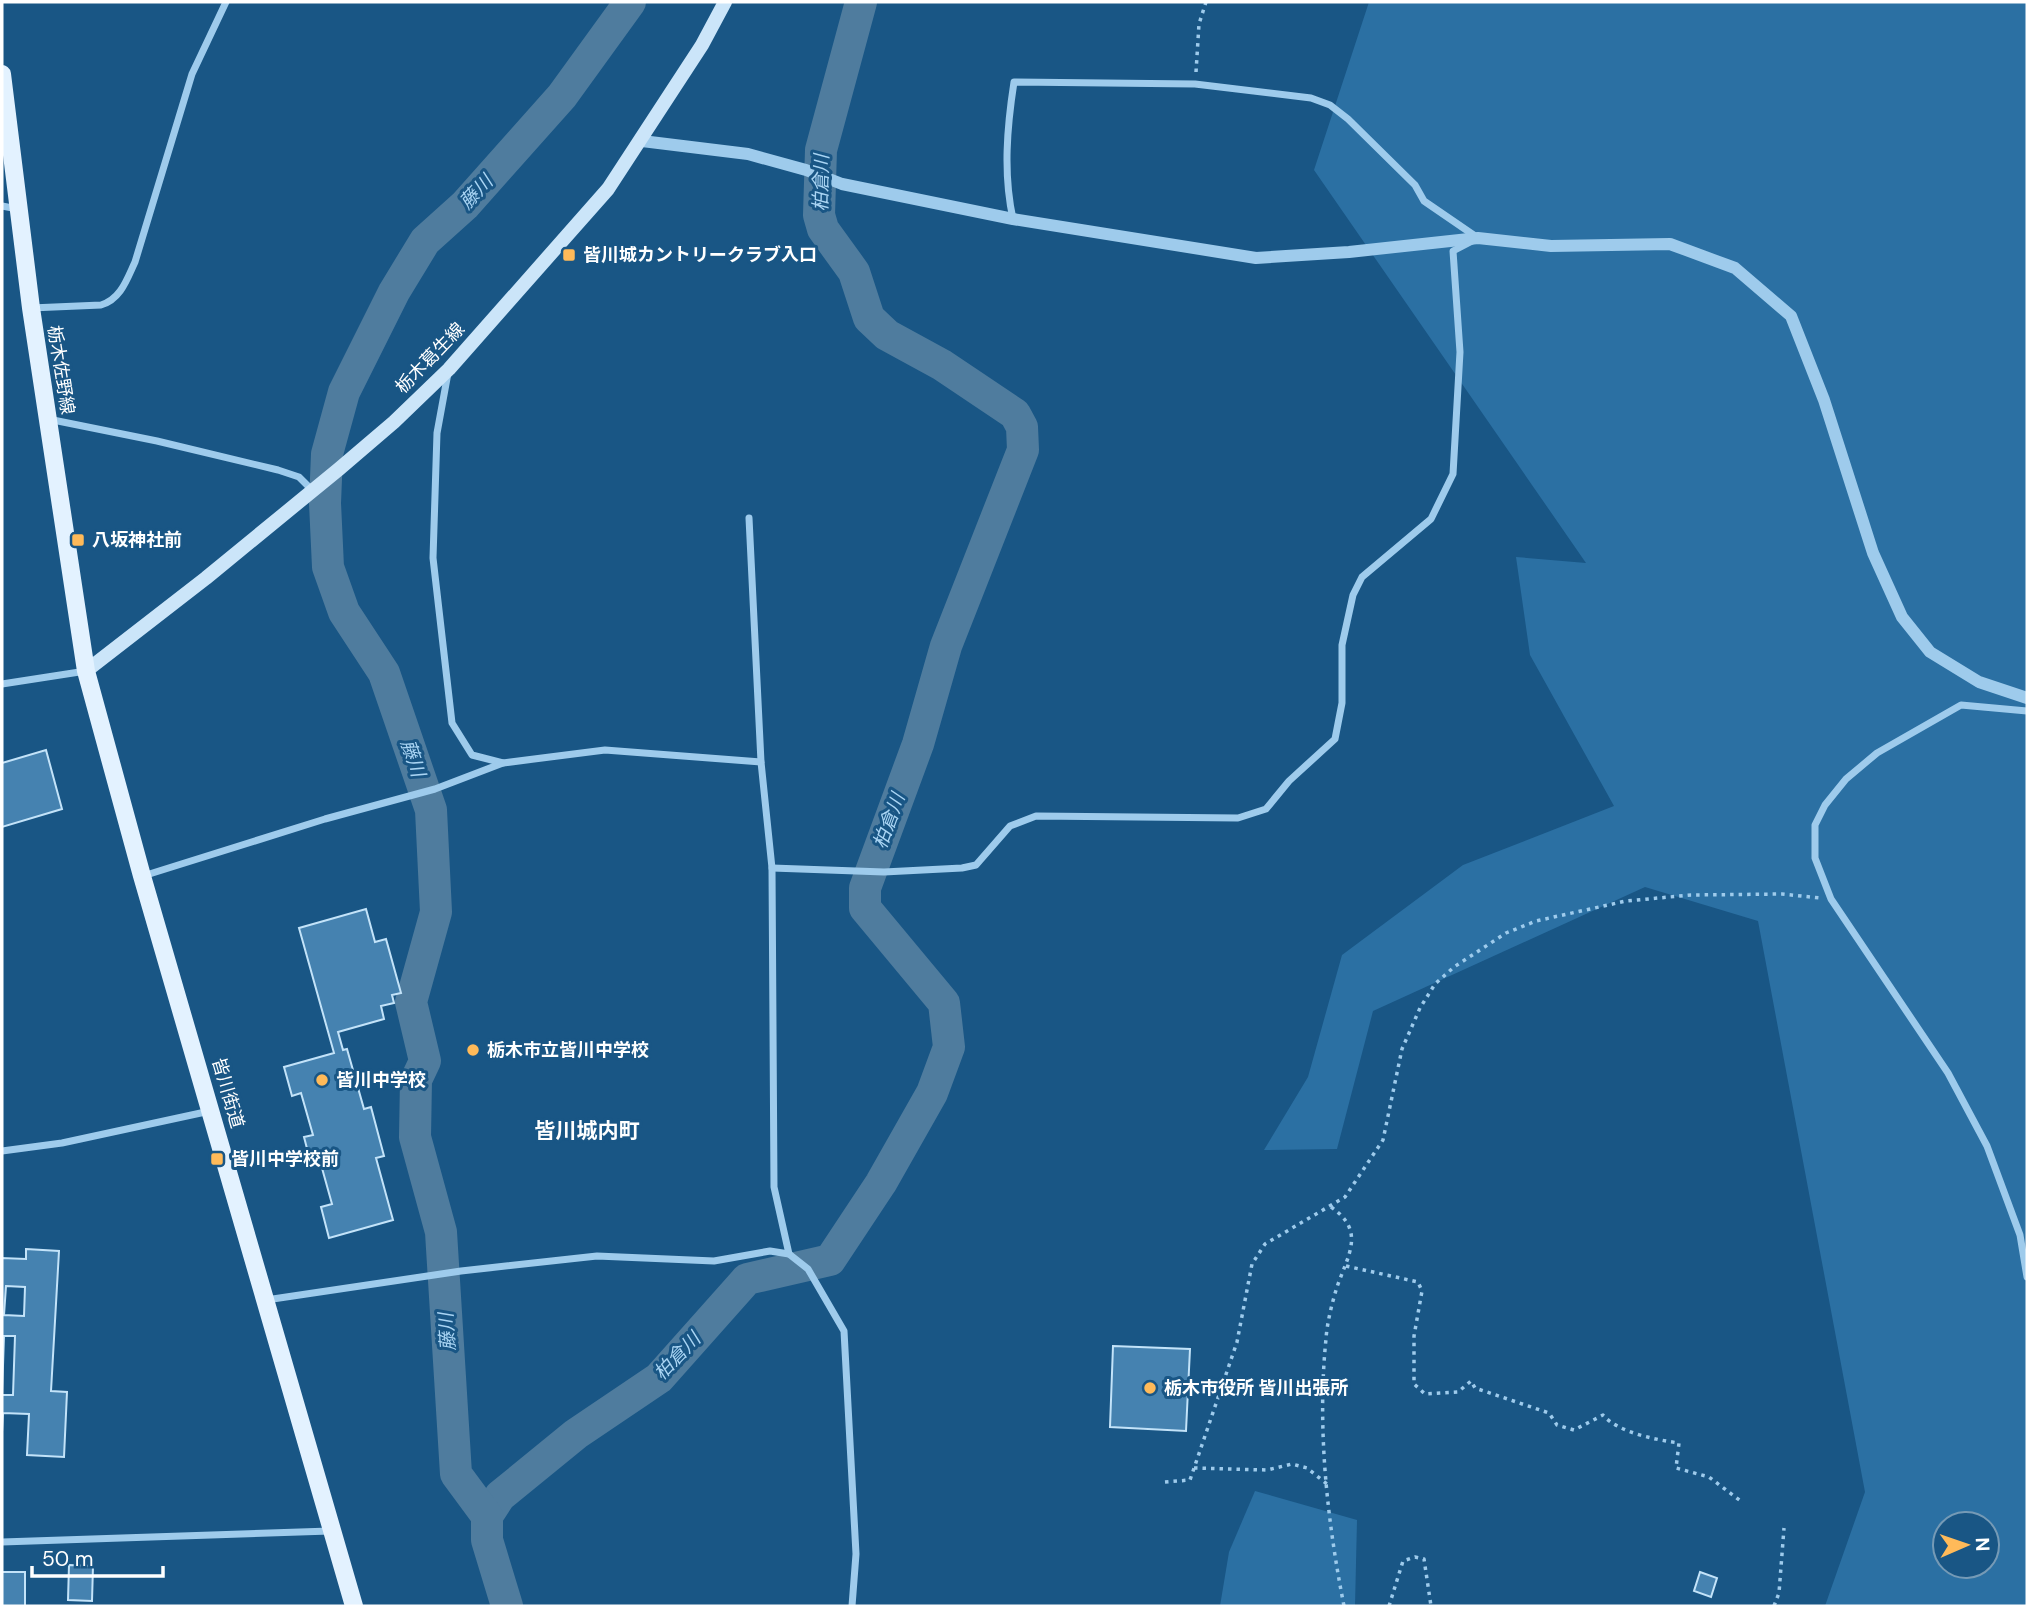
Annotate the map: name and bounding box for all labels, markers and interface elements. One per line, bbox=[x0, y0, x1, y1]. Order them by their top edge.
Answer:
water label: 柏倉川 bbox=[808, 152, 834, 212]
water label: 藤川 bbox=[454, 168, 499, 214]
place label: 皆川城カントリークラブ入口 bbox=[583, 243, 817, 267]
marker: 皆川城カントリークラブ入口 bbox=[561, 247, 577, 263]
street label: 栃木葛生線 bbox=[390, 317, 470, 399]
street label: 栃木佐野線 bbox=[42, 324, 80, 416]
place label: 八坂神社前 bbox=[92, 528, 182, 552]
marker: 八坂神社前 bbox=[70, 532, 86, 548]
water label: 藤川 bbox=[395, 736, 432, 782]
water label: 柏倉川 bbox=[868, 788, 911, 852]
place label: 栃木市立皆川中学校 bbox=[487, 1038, 649, 1062]
marker: 栃木市立皆川中学校 bbox=[465, 1042, 481, 1058]
street label: 皆川街道 bbox=[207, 1055, 249, 1131]
place label: 皆川中学校 bbox=[336, 1068, 426, 1092]
marker: 皆川中学校 bbox=[314, 1072, 330, 1088]
district label: 皆川城内町 bbox=[535, 1117, 640, 1145]
place label: 皆川中学校前 bbox=[231, 1147, 339, 1171]
marker: 皆川中学校前 bbox=[209, 1151, 225, 1167]
water label: 藤川 bbox=[433, 1310, 461, 1352]
water label: 柏倉川 bbox=[648, 1325, 707, 1385]
place label: 栃木市役所 皆川出張所 bbox=[1164, 1376, 1348, 1400]
marker: 栃木市役所 皆川出張所 bbox=[1142, 1380, 1158, 1396]
north arrow bbox=[1931, 1510, 2001, 1580]
scale bar bbox=[32, 1534, 163, 1578]
text: N bbox=[1970, 1537, 1995, 1552]
text: 50 m bbox=[42, 1545, 93, 1573]

